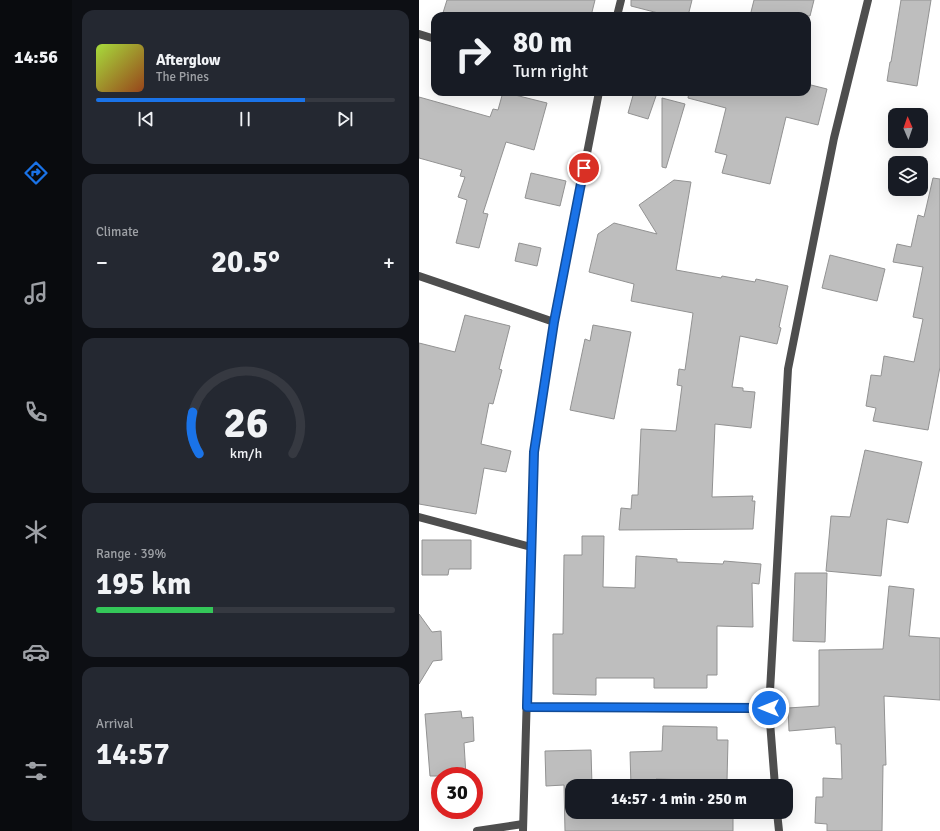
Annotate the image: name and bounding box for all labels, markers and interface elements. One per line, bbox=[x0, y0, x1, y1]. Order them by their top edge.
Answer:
text: 80 m bbox=[513, 26, 572, 60]
icon: right bbox=[447, 28, 499, 80]
text: 14:56 bbox=[14, 46, 58, 68]
text: Afterglow bbox=[156, 51, 220, 69]
text: Turn right bbox=[513, 60, 588, 82]
text: The Pines bbox=[156, 69, 209, 85]
icon: previous bbox=[135, 108, 157, 130]
icon: pause bbox=[234, 108, 256, 130]
icon: next bbox=[334, 108, 356, 130]
north arrow bbox=[888, 108, 928, 148]
map controls bbox=[888, 108, 928, 196]
pin bbox=[567, 151, 601, 185]
button: layers bbox=[888, 156, 928, 196]
icon: arrive bbox=[573, 157, 595, 179]
icon: directions bbox=[22, 159, 50, 187]
text: Climate bbox=[96, 224, 139, 240]
text: 20.5° bbox=[211, 244, 280, 281]
text: − bbox=[96, 249, 108, 276]
text: + bbox=[383, 249, 395, 276]
icon: music bbox=[22, 279, 50, 307]
text: 26 bbox=[223, 397, 268, 448]
icon: phone bbox=[22, 398, 50, 426]
text: km/h bbox=[229, 444, 262, 461]
icon: climate bbox=[22, 518, 50, 546]
text: Range · 39% bbox=[96, 546, 166, 562]
text: 195 km bbox=[96, 566, 191, 603]
icon: car bbox=[22, 638, 50, 666]
position arrow bbox=[748, 687, 790, 729]
text: Arrival bbox=[96, 716, 133, 732]
text: 14:57 bbox=[96, 736, 170, 773]
icon: filters bbox=[22, 757, 50, 785]
speed limit sign: 30 bbox=[431, 767, 483, 819]
text: 14:57 · 1 min · 250 m bbox=[611, 790, 747, 808]

